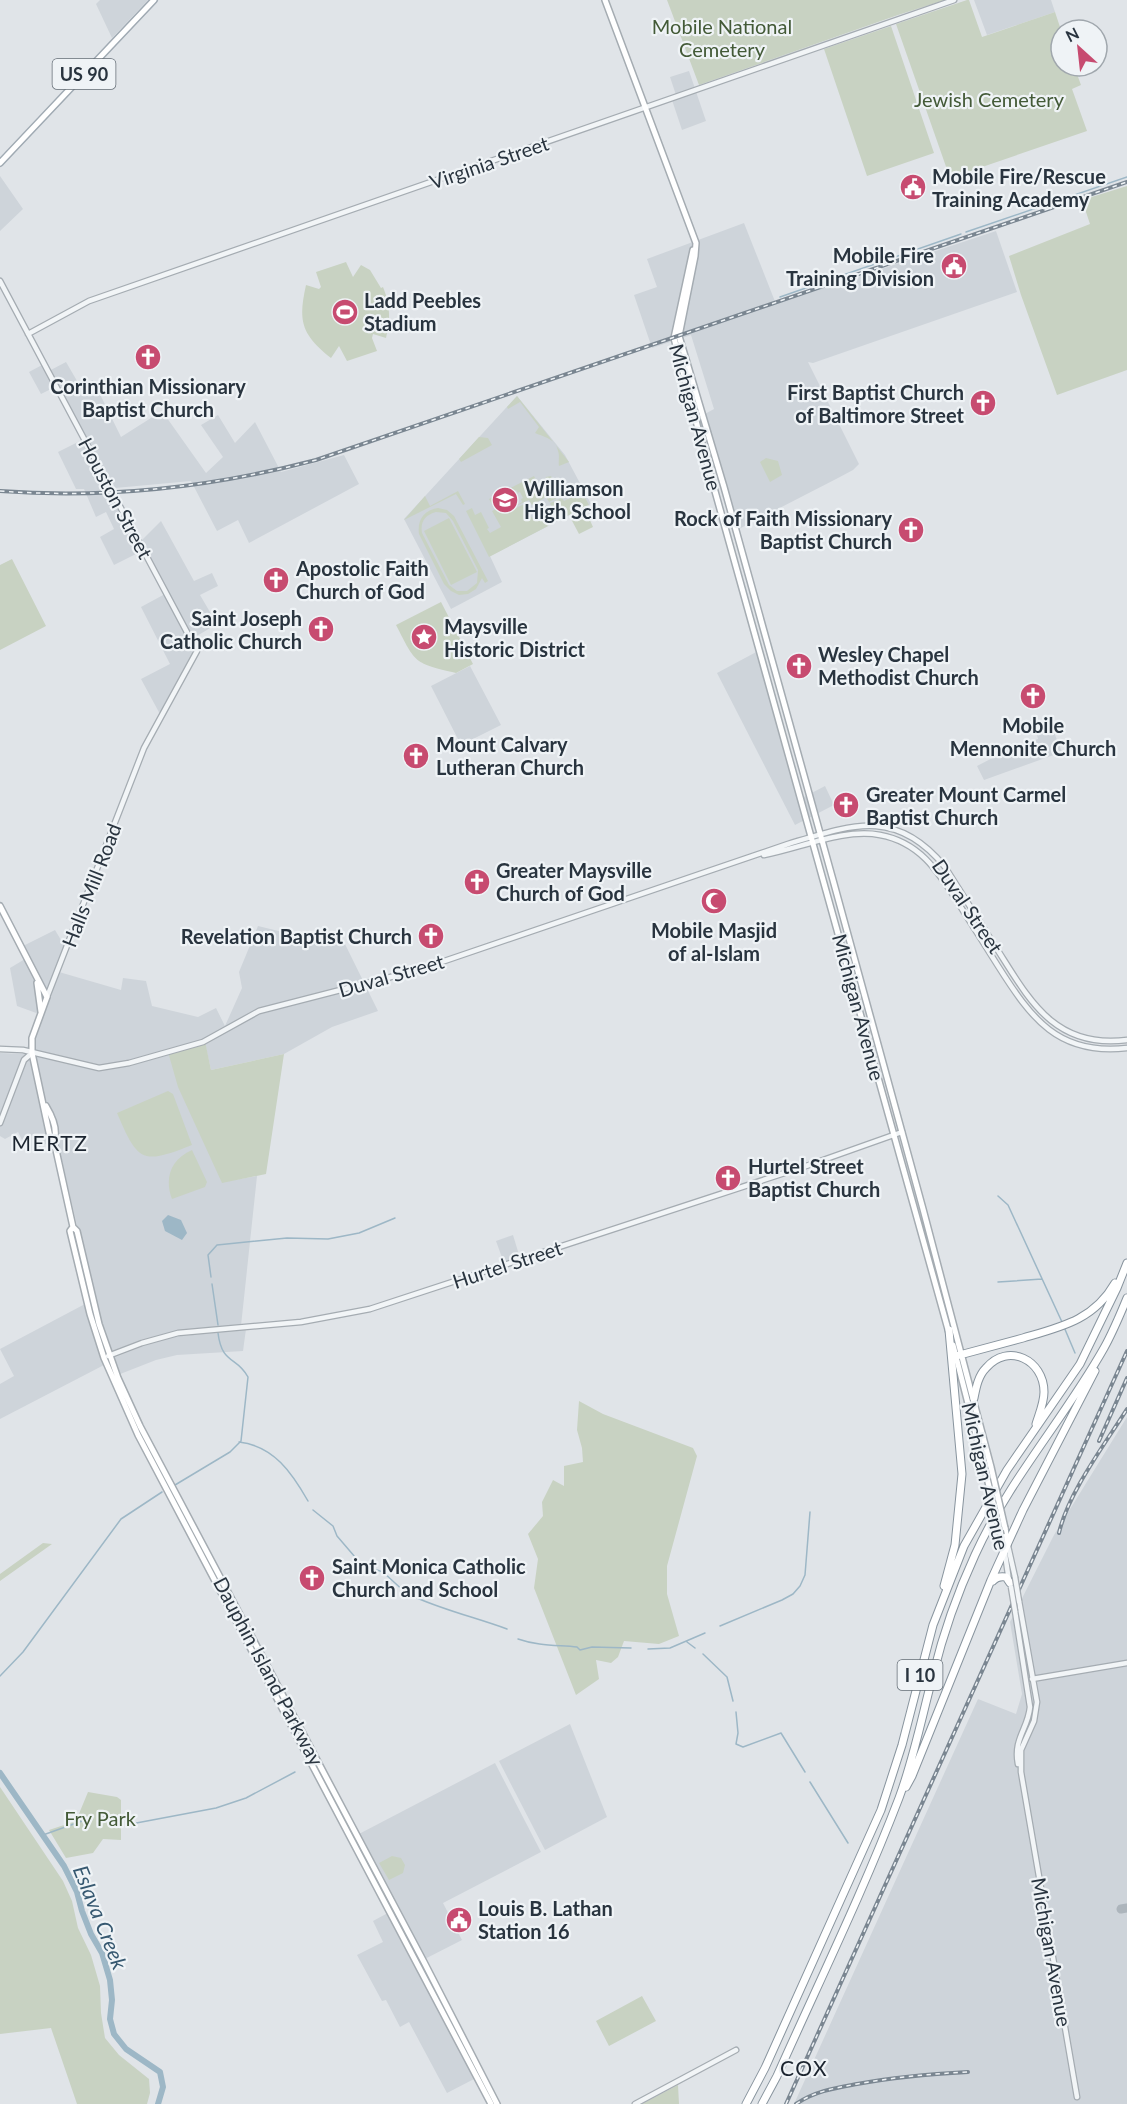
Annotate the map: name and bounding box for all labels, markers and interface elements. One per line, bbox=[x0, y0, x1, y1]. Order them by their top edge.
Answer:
park label: Mobile National Cemetery bbox=[652, 14, 792, 61]
north arrow bbox=[1049, 18, 1109, 78]
text: N bbox=[1062, 23, 1082, 45]
road number: US 90 bbox=[52, 59, 116, 89]
park label: Jewish Cemetery bbox=[914, 87, 1065, 111]
street label: Virginia Street bbox=[426, 130, 552, 194]
place label: Mobile Fire/Rescue Training Academy bbox=[932, 164, 1106, 211]
public building icon: Mobile Fire/Rescue Training Academy bbox=[898, 172, 928, 202]
place label: Mobile Fire Training Division bbox=[786, 243, 934, 290]
public building icon: Mobile Fire Training Division bbox=[939, 251, 969, 281]
place label: Ladd Peebles Stadium bbox=[364, 288, 481, 335]
sports icon: Ladd Peebles Stadium bbox=[330, 297, 360, 327]
street label: Michigan Avenue bbox=[665, 341, 727, 493]
church icon: Corinthian Missionary Baptist Church bbox=[133, 342, 163, 372]
place label: Corinthian Missionary Baptist Church bbox=[50, 374, 246, 421]
place label: First Baptist Church of Baltimore Street bbox=[787, 380, 965, 427]
church icon: First Baptist Church of Baltimore Street bbox=[968, 388, 998, 418]
street label: Houston Street bbox=[74, 433, 158, 563]
place label: Williamson High School bbox=[524, 476, 631, 523]
school or university icon: Williamson High School bbox=[490, 485, 520, 515]
place label: Rock of Faith Missionary Baptist Church bbox=[674, 506, 892, 553]
church icon: Rock of Faith Missionary Baptist Church bbox=[896, 515, 926, 545]
place label: Apostolic Faith Church of God bbox=[295, 556, 429, 603]
church icon: Apostolic Faith Church of God bbox=[261, 565, 291, 595]
place label: Saint Joseph Catholic Church bbox=[160, 606, 302, 653]
church icon: Saint Joseph Catholic Church bbox=[306, 614, 336, 644]
place label: Maysville Historic District bbox=[444, 614, 586, 661]
place icon: Maysville Historic District bbox=[409, 622, 439, 652]
place label: Wesley Chapel Methodist Church bbox=[818, 642, 979, 689]
church icon: Wesley Chapel Methodist Church bbox=[784, 651, 814, 681]
church icon: Mobile Mennonite Church bbox=[1018, 681, 1048, 711]
place label: Mobile Mennonite Church bbox=[950, 713, 1116, 760]
place label: Mount Calvary Lutheran Church bbox=[436, 732, 584, 779]
church icon: Mount Calvary Lutheran Church bbox=[401, 741, 431, 771]
place label: Greater Mount Carmel Baptist Church bbox=[866, 782, 1066, 829]
church icon: Greater Mount Carmel Baptist Church bbox=[831, 790, 861, 820]
street label: Halls Mill Road bbox=[56, 820, 126, 950]
street label: Duval Street bbox=[928, 854, 1008, 958]
place label: Greater Maysville Church of God bbox=[496, 858, 652, 905]
church icon: Greater Maysville Church of God bbox=[462, 867, 492, 897]
mosque icon: Mobile Masjid of al-Islam bbox=[699, 886, 729, 916]
place label: Mobile Masjid of al-Islam bbox=[651, 918, 777, 965]
church icon: Revelation Baptist Church bbox=[416, 921, 446, 951]
place label: Revelation Baptist Church bbox=[181, 924, 412, 948]
street label: Michigan Avenue bbox=[828, 931, 890, 1083]
street label: Duval Street bbox=[335, 948, 447, 1002]
district label: MERTZ bbox=[12, 1130, 88, 1155]
place label: Hurtel Street Baptist Church bbox=[748, 1154, 880, 1201]
church icon: Hurtel Street Baptist Church bbox=[713, 1163, 743, 1193]
street label: Hurtel Street bbox=[449, 1235, 565, 1293]
street label: Michigan Avenue bbox=[957, 1400, 1015, 1552]
place label: Saint Monica Catholic Church and School bbox=[332, 1554, 526, 1601]
church icon: Saint Monica Catholic Church and School bbox=[297, 1563, 327, 1593]
street label: Dauphin Island Parkway bbox=[209, 1573, 329, 1770]
road number: I 10 bbox=[898, 1660, 942, 1690]
park label: Fry Park bbox=[64, 1806, 137, 1830]
water label: Eslava Creek bbox=[69, 1861, 134, 1974]
street label: Michigan Avenue bbox=[1027, 1876, 1077, 2028]
place label: Louis B. Lathan Station 16 bbox=[478, 1896, 613, 1943]
public building icon: Louis B. Lathan Station 16 bbox=[444, 1905, 474, 1935]
district label: COX bbox=[780, 2055, 828, 2080]

